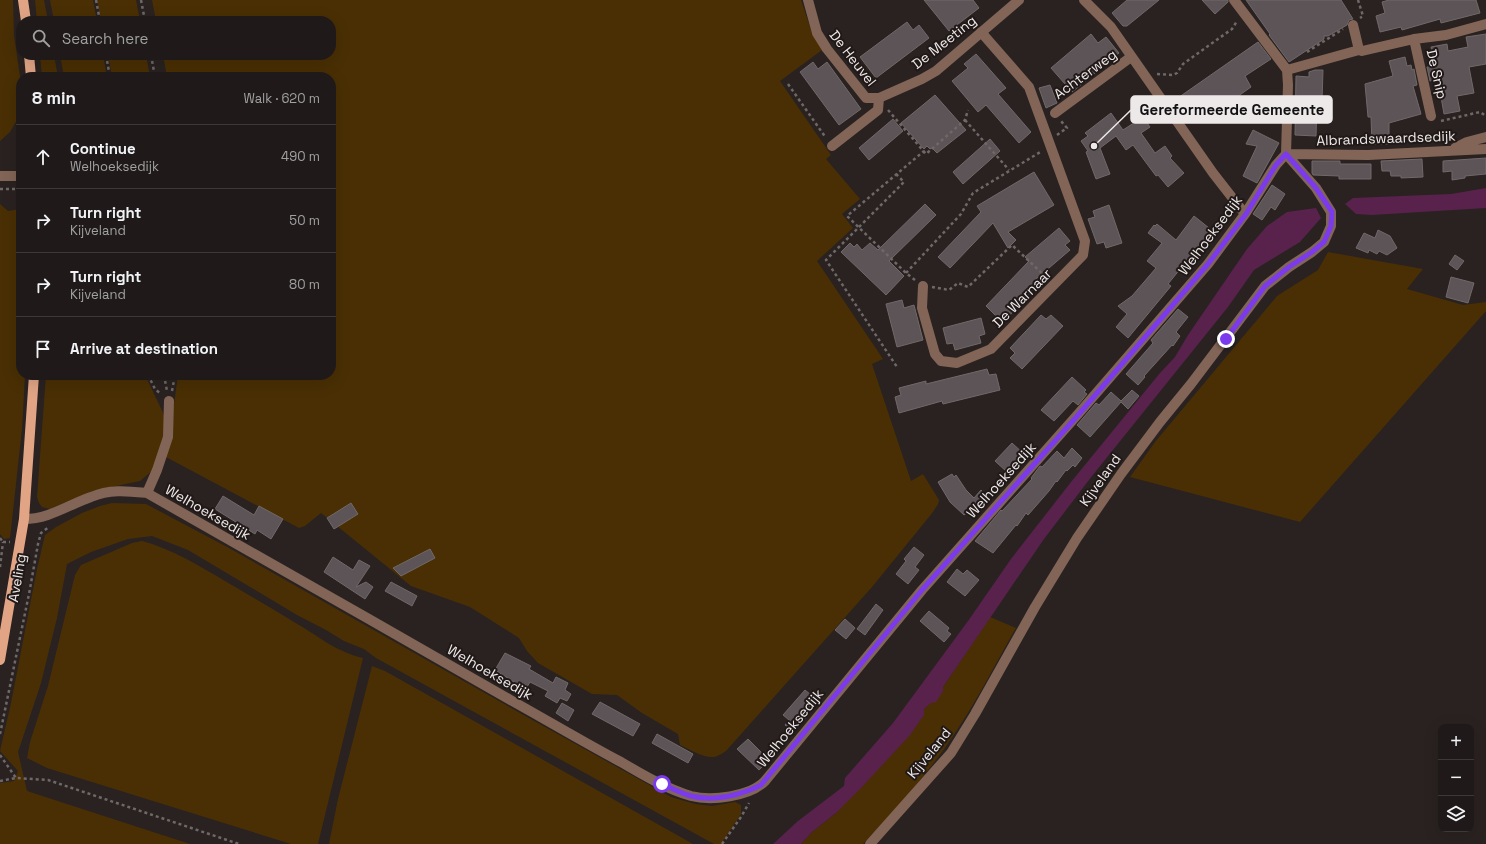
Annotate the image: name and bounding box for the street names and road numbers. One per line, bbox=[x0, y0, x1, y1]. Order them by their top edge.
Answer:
street label: De Meeting bbox=[908, 11, 980, 73]
street label: De Heuvel bbox=[826, 26, 880, 90]
street label: Achterweg bbox=[1050, 45, 1120, 103]
street label: De Snip bbox=[1423, 47, 1451, 101]
street label: Albrandswaardsedijk bbox=[1316, 127, 1457, 149]
street label: Welhoeksedijk bbox=[1174, 191, 1246, 279]
street label: De Warnaar bbox=[989, 265, 1055, 331]
street label: Welhoeksedijk bbox=[962, 438, 1040, 522]
street label: Kijveland bbox=[1075, 450, 1125, 510]
street label: Welhoeksedijk bbox=[162, 480, 254, 544]
street label: Aveling bbox=[4, 553, 30, 603]
street label: Welhoeksedijk bbox=[444, 640, 536, 704]
street label: Welhoeksedijk bbox=[753, 685, 827, 771]
street label: Kijveland bbox=[903, 724, 955, 782]

